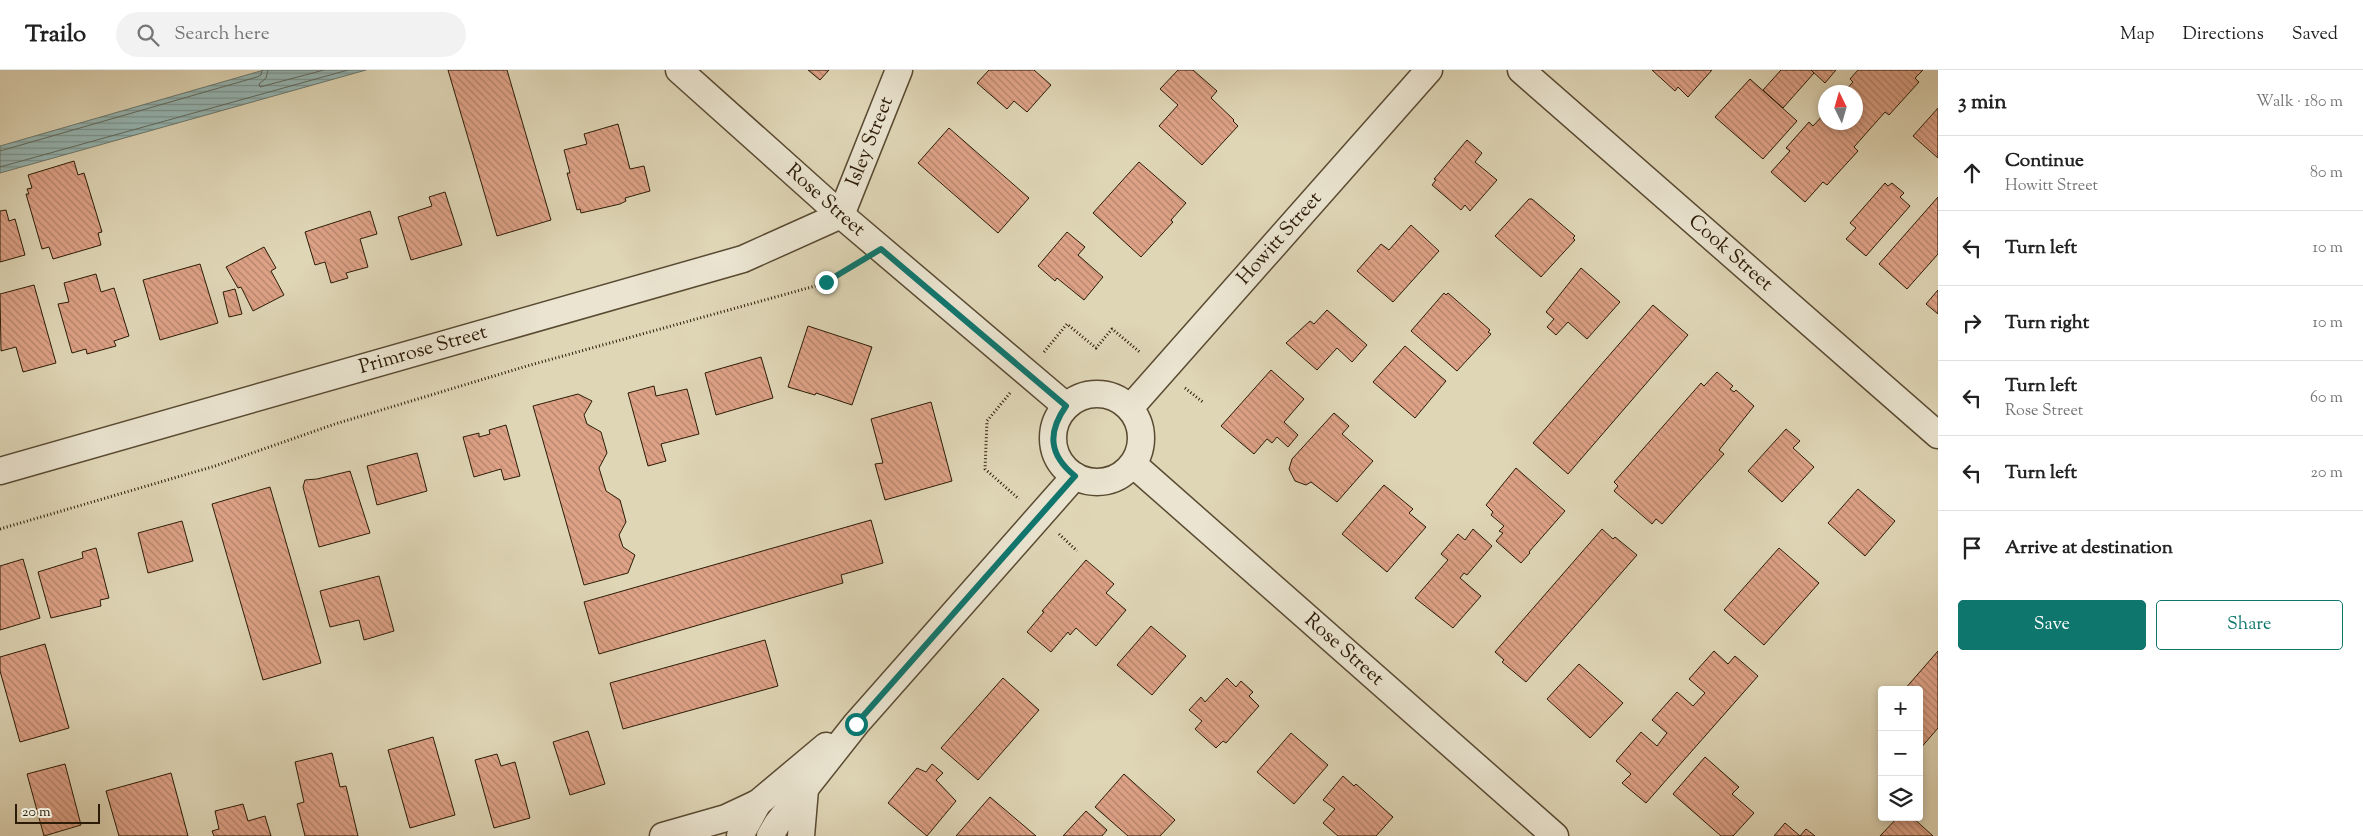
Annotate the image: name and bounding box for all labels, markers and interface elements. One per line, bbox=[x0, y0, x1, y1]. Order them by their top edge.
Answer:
search box bbox=[116, 12, 466, 57]
text: Trailo bbox=[25, 18, 86, 52]
icon: search bbox=[134, 21, 162, 49]
text: Search here bbox=[174, 21, 270, 48]
text: Map bbox=[2120, 22, 2155, 48]
text: Directions bbox=[2183, 22, 2264, 48]
text: Saved bbox=[2292, 22, 2338, 48]
north arrow bbox=[1818, 85, 1863, 130]
text: 3 min bbox=[1958, 88, 2007, 118]
text: Walk · 180 m bbox=[2256, 91, 2343, 114]
street label: Isley Street bbox=[839, 92, 901, 191]
text: Continue bbox=[2005, 148, 2084, 175]
street label: Rose Street bbox=[779, 157, 871, 244]
icon: ahead bbox=[1958, 159, 1986, 187]
text: 80 m bbox=[2310, 162, 2343, 185]
text: Howitt Street bbox=[2005, 175, 2098, 198]
street label: Howitt Street bbox=[1230, 185, 1329, 292]
street label: Cook Street bbox=[1681, 208, 1779, 298]
icon: left bbox=[1958, 234, 1986, 262]
text: Turn left bbox=[2005, 235, 2077, 262]
text: 10 m bbox=[2313, 237, 2343, 260]
route end bbox=[815, 271, 838, 294]
icon: right bbox=[1958, 309, 1986, 337]
text: Turn right bbox=[2005, 310, 2089, 337]
text: 10 m bbox=[2313, 312, 2343, 335]
street label: Primrose Street bbox=[356, 318, 491, 382]
text: Turn left bbox=[2005, 373, 2077, 400]
icon: left bbox=[1958, 384, 1986, 412]
text: 60 m bbox=[2310, 387, 2343, 410]
text: Rose Street bbox=[2005, 400, 2083, 423]
icon: left bbox=[1958, 459, 1986, 487]
text: Turn left bbox=[2005, 460, 2077, 487]
text: 20 m bbox=[2310, 462, 2343, 485]
icon: arrive bbox=[1958, 534, 1986, 562]
text: Arrive at destination bbox=[2005, 535, 2173, 562]
button: Save bbox=[1958, 600, 2146, 650]
button: Share bbox=[2156, 600, 2343, 650]
street label: Rose Street bbox=[1297, 607, 1390, 693]
map controls bbox=[1878, 686, 1923, 821]
button: + bbox=[1878, 686, 1923, 731]
route start bbox=[845, 713, 868, 736]
button: − bbox=[1878, 731, 1923, 776]
button: layers bbox=[1878, 776, 1923, 821]
scale bar bbox=[15, 801, 100, 824]
text: 20 m bbox=[22, 803, 51, 823]

